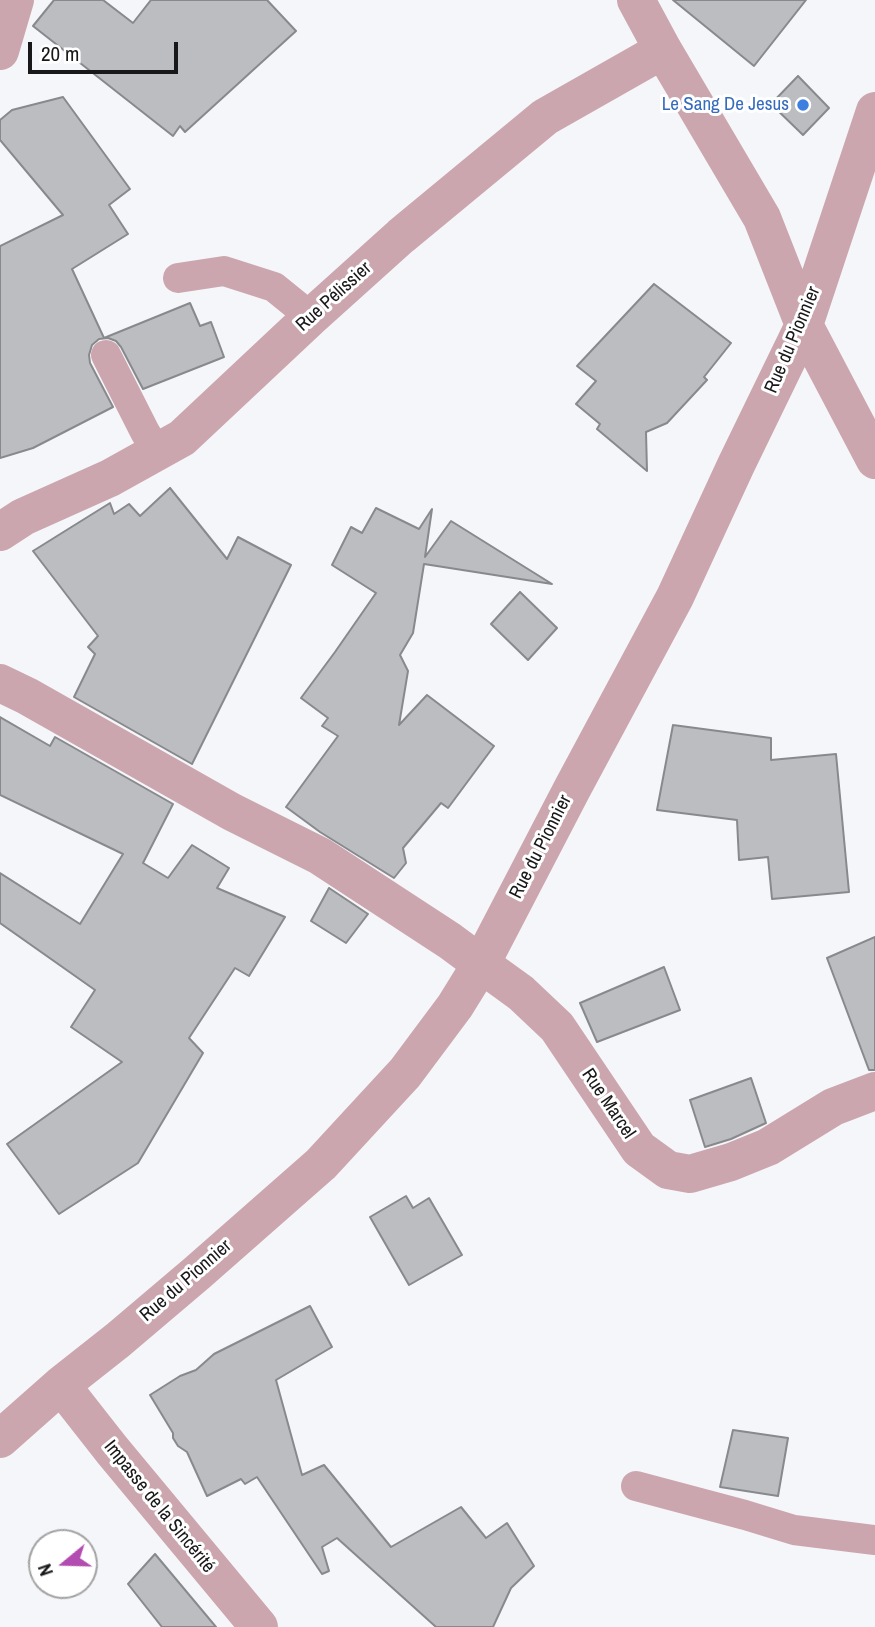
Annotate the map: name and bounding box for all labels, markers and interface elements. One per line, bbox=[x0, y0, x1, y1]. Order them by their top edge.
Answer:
scale bar bbox=[32, 28, 182, 72]
text: 20 m bbox=[41, 39, 79, 68]
place label: Le Sang De Jesus bbox=[662, 94, 789, 116]
marker: Le Sang De Jesus bbox=[795, 97, 811, 113]
street label: Rue Pélissier bbox=[292, 257, 376, 337]
street label: Rue du Pionnier bbox=[760, 283, 826, 397]
street label: Rue du Pionnier bbox=[505, 791, 577, 903]
street label: Rue Marcel bbox=[576, 1065, 640, 1143]
street label: Rue du Pionnier bbox=[136, 1235, 236, 1327]
street label: Impasse de la Sincérité bbox=[99, 1436, 219, 1578]
north arrow bbox=[28, 1529, 98, 1599]
text: N bbox=[31, 1561, 59, 1580]

